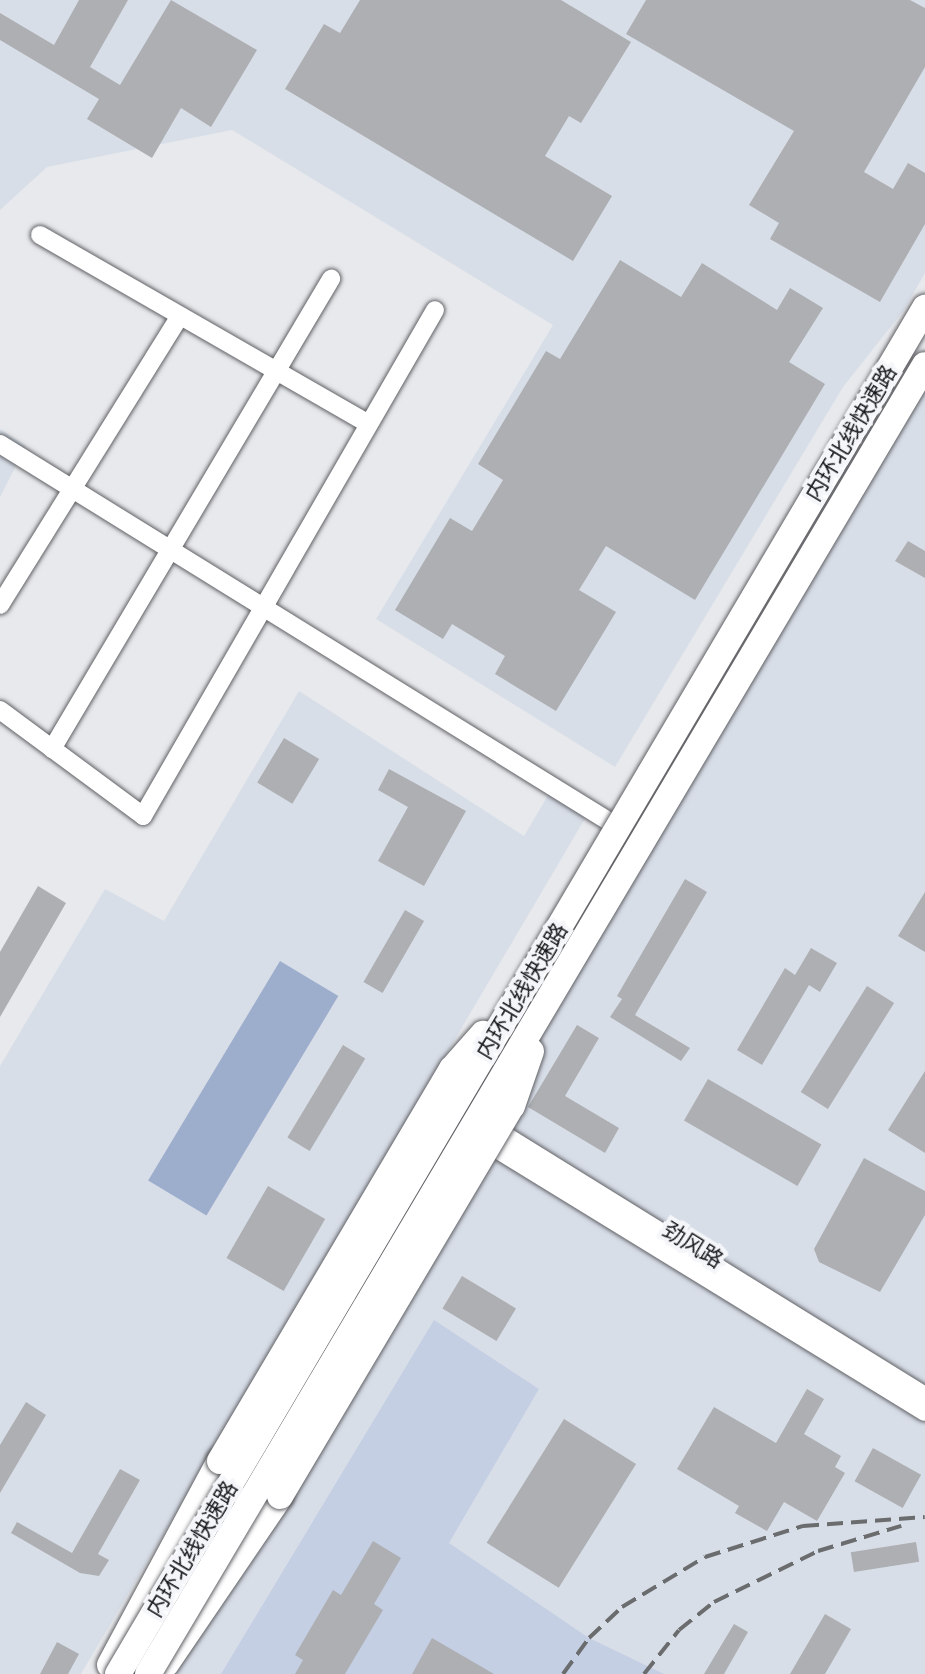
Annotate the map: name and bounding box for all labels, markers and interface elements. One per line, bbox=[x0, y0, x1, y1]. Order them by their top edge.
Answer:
street label: 内环北线快速路 bbox=[800, 360, 902, 506]
street label: 内环北线快速路 bbox=[471, 918, 573, 1064]
street label: 劲风路 bbox=[658, 1216, 728, 1274]
street label: 内环北线快速路 bbox=[141, 1476, 243, 1622]

